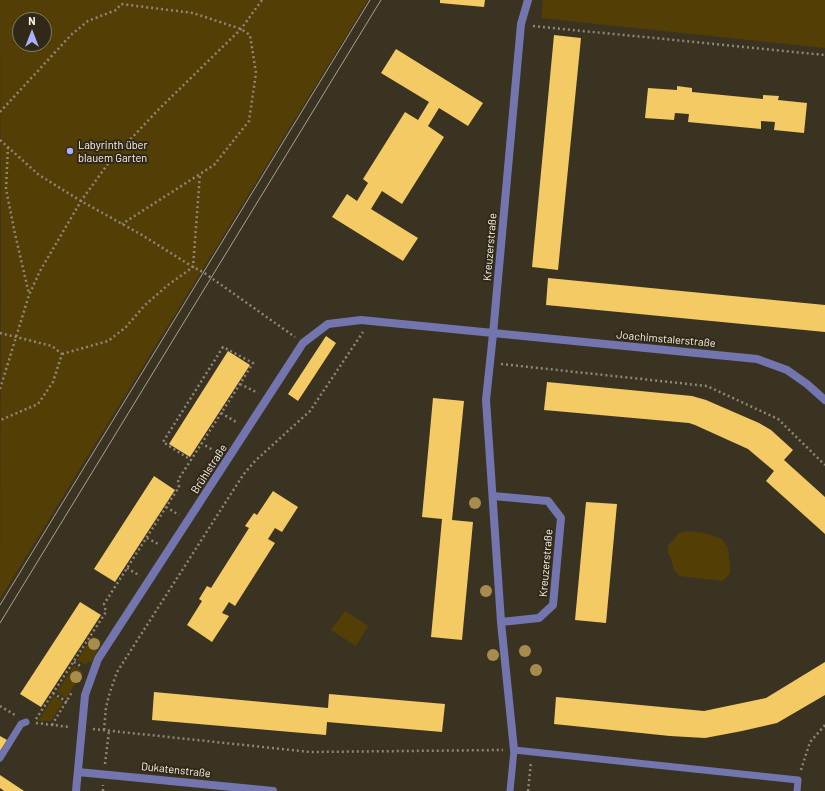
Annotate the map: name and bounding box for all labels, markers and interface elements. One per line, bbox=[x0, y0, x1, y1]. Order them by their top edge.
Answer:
north arrow bbox=[12, 12, 52, 52]
text: N bbox=[28, 14, 36, 27]
place label: Labyrinth über blauem Garten bbox=[78, 138, 147, 164]
marker: Labyrinth über blauem Garten bbox=[65, 146, 75, 156]
street label: Kreuzerstraße bbox=[480, 213, 500, 281]
street label: Joachimstalerstraße bbox=[616, 328, 716, 350]
street label: Brühlstraße bbox=[188, 442, 230, 496]
street label: Kreuzerstraße bbox=[536, 529, 556, 597]
street label: Dukatenstraße bbox=[140, 760, 212, 780]

